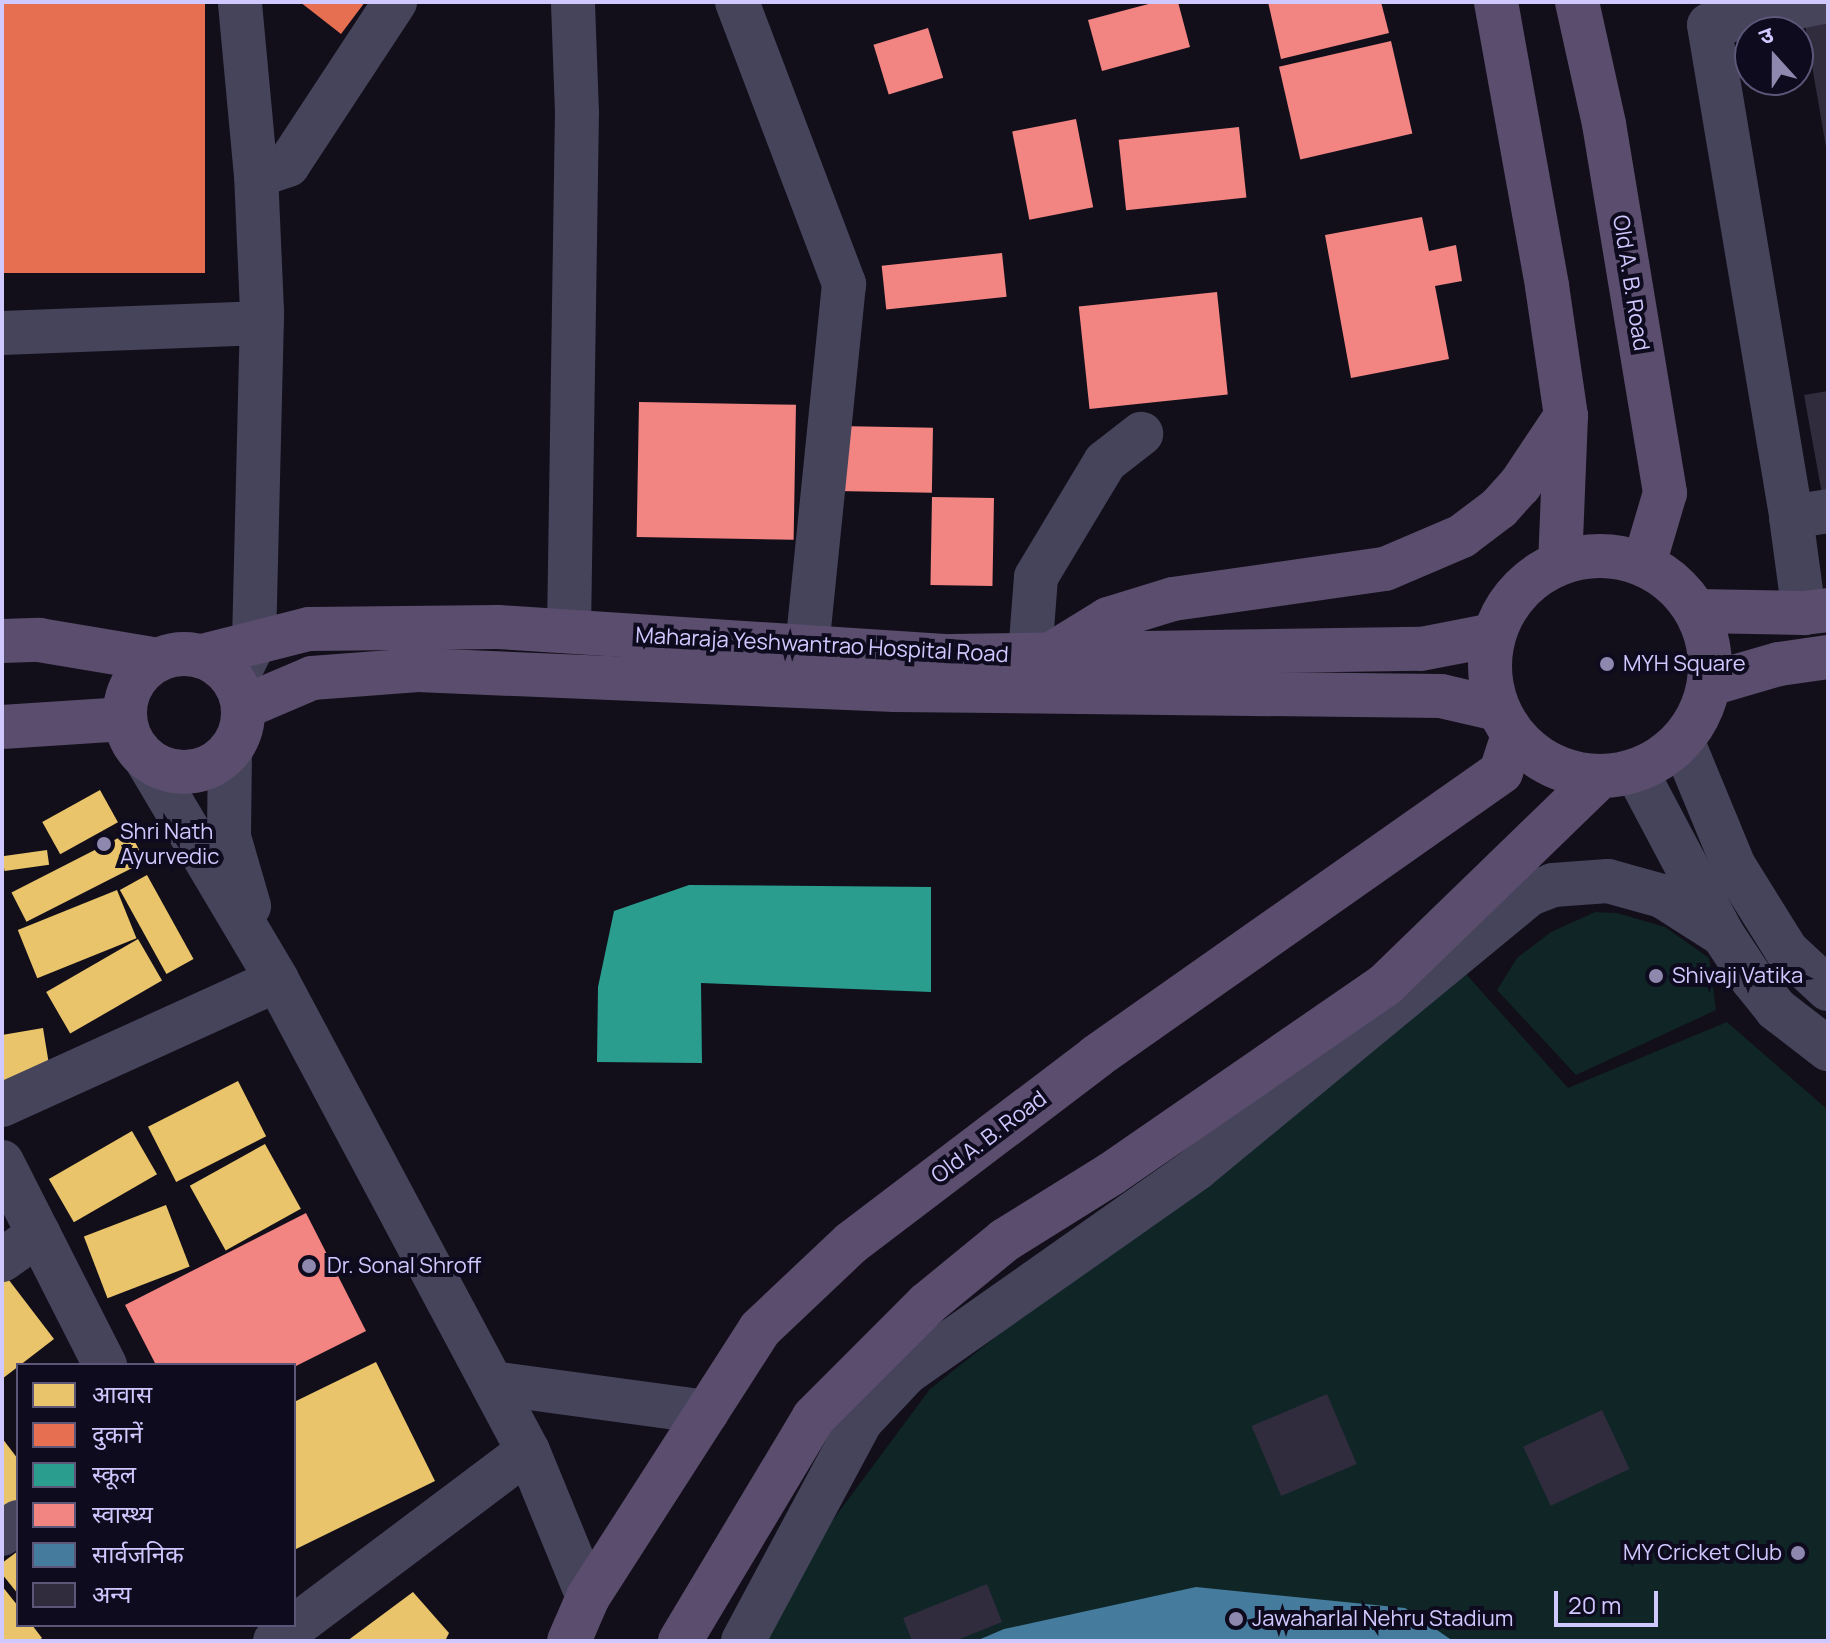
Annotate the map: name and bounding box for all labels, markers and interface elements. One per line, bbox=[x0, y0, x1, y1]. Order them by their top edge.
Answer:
north arrow bbox=[1734, 16, 1814, 96]
text: उ bbox=[1755, 19, 1778, 52]
street label: Old A. B. Road bbox=[1607, 213, 1655, 353]
street label: Maharaja Yeshwantrao Hospital Road bbox=[635, 622, 1009, 668]
place label: MYH Square bbox=[1623, 651, 1746, 677]
marker: MYH Square bbox=[1598, 655, 1616, 673]
place label: Shri Nath Ayurvedic bbox=[120, 818, 219, 870]
marker: Shri Nath Ayurvedic bbox=[95, 835, 113, 853]
place label: Shivaji Vatika bbox=[1672, 963, 1803, 989]
marker: Shivaji Vatika bbox=[1647, 967, 1665, 985]
street label: Old A. B. Road bbox=[926, 1085, 1052, 1189]
place label: Dr. Sonal Shroff bbox=[327, 1253, 481, 1279]
marker: Dr. Sonal Shroff bbox=[298, 1255, 320, 1277]
legend bbox=[16, 1363, 296, 1627]
text: आवास bbox=[92, 1377, 152, 1410]
text: दुकानें bbox=[92, 1417, 143, 1450]
text: स्कूल bbox=[92, 1457, 136, 1490]
text: स्वास्थ्य bbox=[92, 1497, 153, 1530]
text: सार्वजनिक bbox=[92, 1537, 184, 1570]
place label: MY Cricket Club bbox=[1622, 1540, 1782, 1566]
marker: MY Cricket Club bbox=[1789, 1544, 1807, 1562]
scale bar bbox=[1558, 1575, 1662, 1625]
text: अन्य bbox=[92, 1577, 131, 1610]
text: 20 m bbox=[1568, 1588, 1621, 1621]
place label: Jawaharlal Nehru Stadium bbox=[1252, 1606, 1513, 1632]
marker: Jawaharlal Nehru Stadium bbox=[1227, 1610, 1245, 1628]

